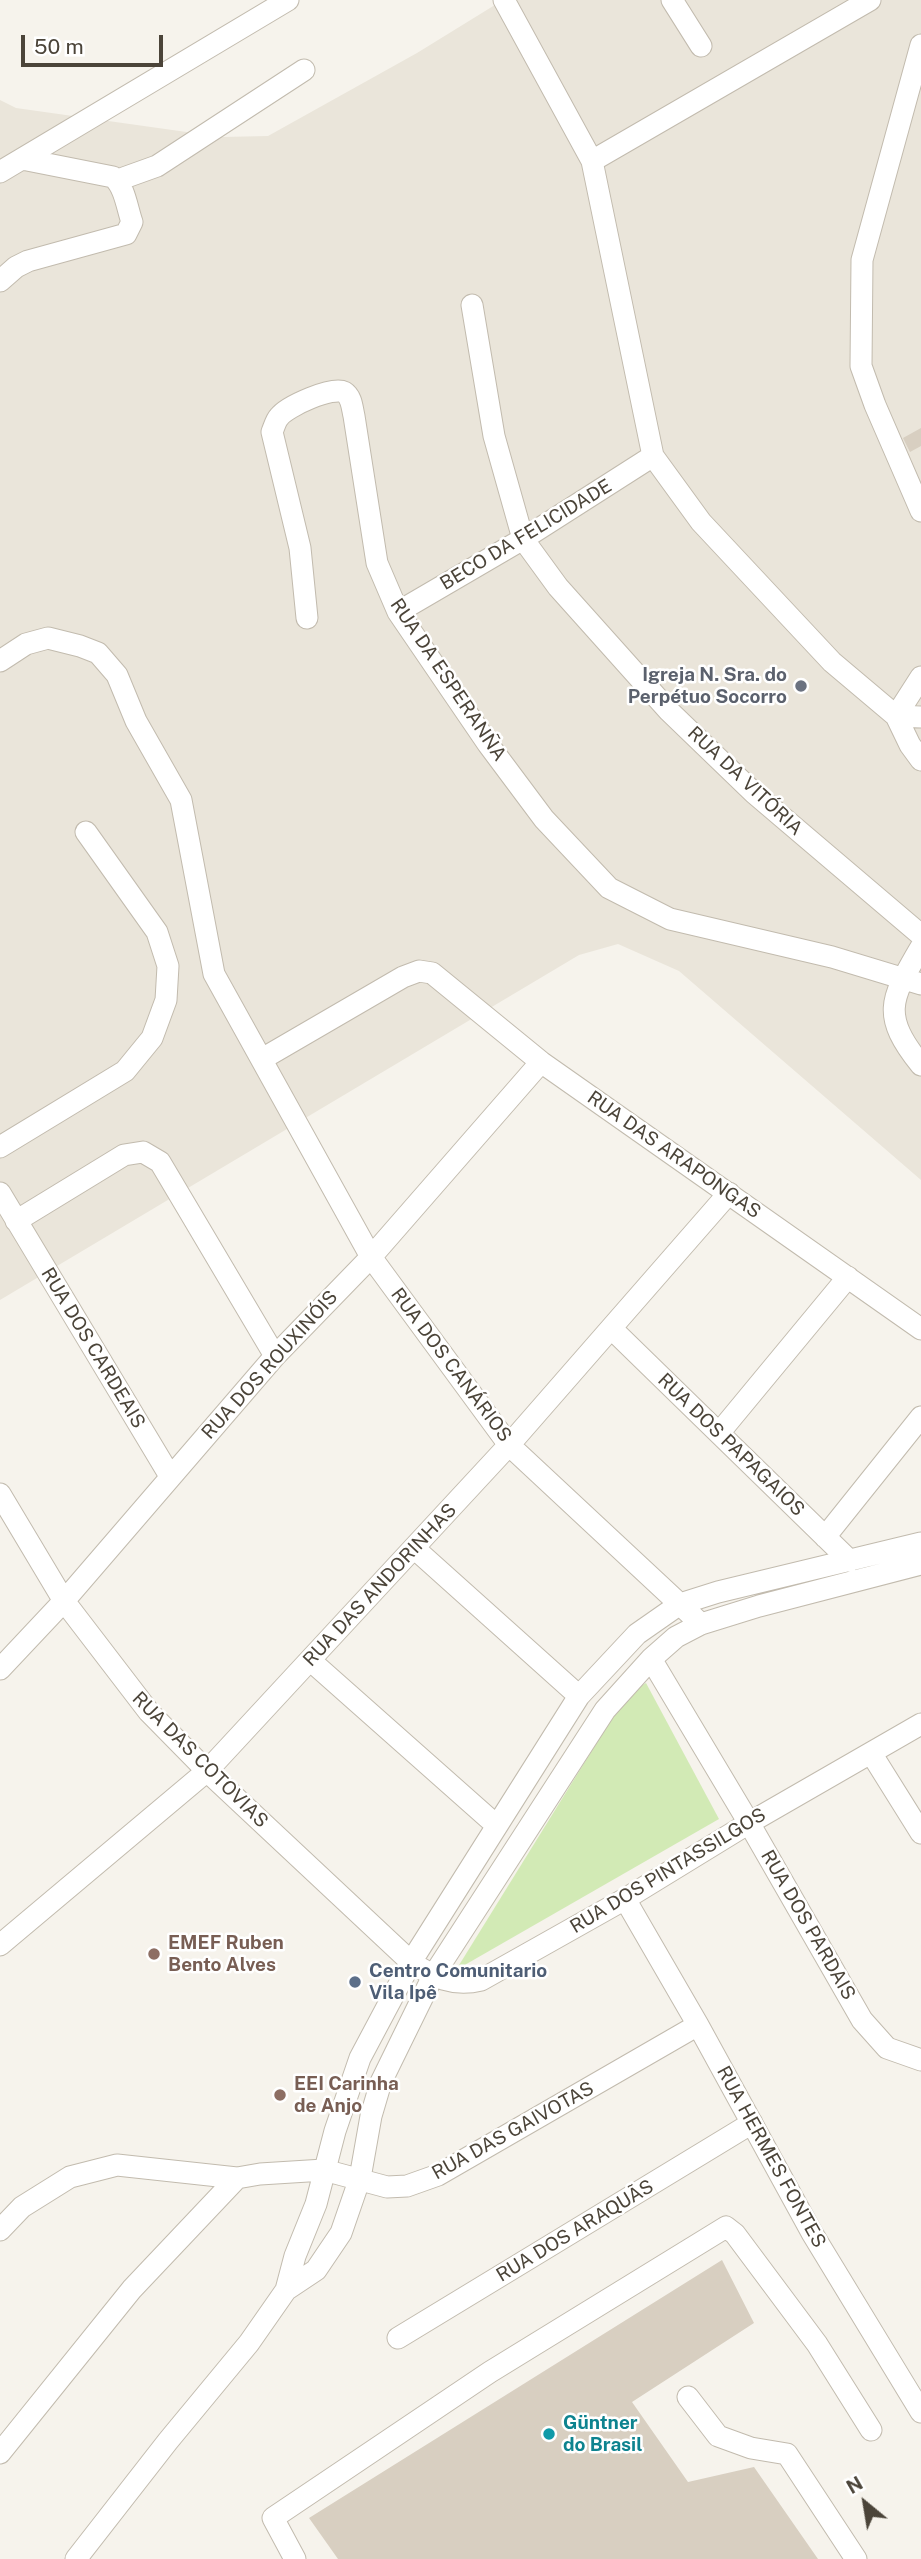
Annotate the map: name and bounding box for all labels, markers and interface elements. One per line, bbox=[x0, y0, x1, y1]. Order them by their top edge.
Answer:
scale bar bbox=[24, 21, 166, 65]
text: 50 m bbox=[34, 34, 84, 59]
street label: BECO DA FELICIDADE bbox=[436, 475, 616, 595]
street label: RUA DA ESPERANÑA bbox=[385, 594, 511, 766]
place label: Igreja N. Sra. do Perpétuo Socorro bbox=[628, 664, 787, 708]
marker: Igreja N. Sra. do Perpétuo Socorro bbox=[793, 678, 809, 694]
street label: RUA DA VITÓRIA bbox=[683, 722, 807, 840]
street label: RUA DAS ARAPONGAS bbox=[583, 1086, 765, 1224]
street label: RUA DOS CARDEAIS bbox=[36, 1264, 150, 1432]
street label: RUA DOS CANÁRIOS bbox=[386, 1284, 516, 1446]
street label: RUA DOS ROUXINÓIS bbox=[197, 1286, 343, 1444]
street label: RUA DOS PAPAGAIOS bbox=[653, 1369, 809, 1521]
street label: RUA DAS ANDORINHAS bbox=[299, 1499, 461, 1671]
street label: RUA DAS COTOVIAS bbox=[127, 1687, 273, 1833]
street label: RUA DOS PINTASSILGOS bbox=[566, 1803, 770, 1939]
street label: RUA DOS PARDAIS bbox=[756, 1846, 860, 2004]
place label: EMEF Ruben Bento Alves bbox=[168, 1932, 284, 1976]
marker: EMEF Ruben Bento Alves bbox=[146, 1946, 162, 1962]
place label: Centro Comunitario Vila Ipê bbox=[369, 1960, 547, 2004]
marker: Centro Comunitario Vila Ipê bbox=[347, 1974, 363, 1990]
street label: RUA HERMES FONTES bbox=[712, 2062, 830, 2252]
place label: EEI Carinha de Anjo bbox=[294, 2073, 399, 2117]
street label: RUA DAS GAIVOTAS bbox=[428, 2077, 598, 2185]
marker: EEI Carinha de Anjo bbox=[272, 2087, 288, 2103]
street label: RUA DOS ARAQUÃS bbox=[492, 2175, 658, 2287]
place label: Güntner do Brasil bbox=[563, 2412, 642, 2456]
marker: Güntner do Brasil bbox=[541, 2426, 557, 2442]
north arrow bbox=[830, 2468, 900, 2538]
text: N bbox=[843, 2472, 866, 2498]

